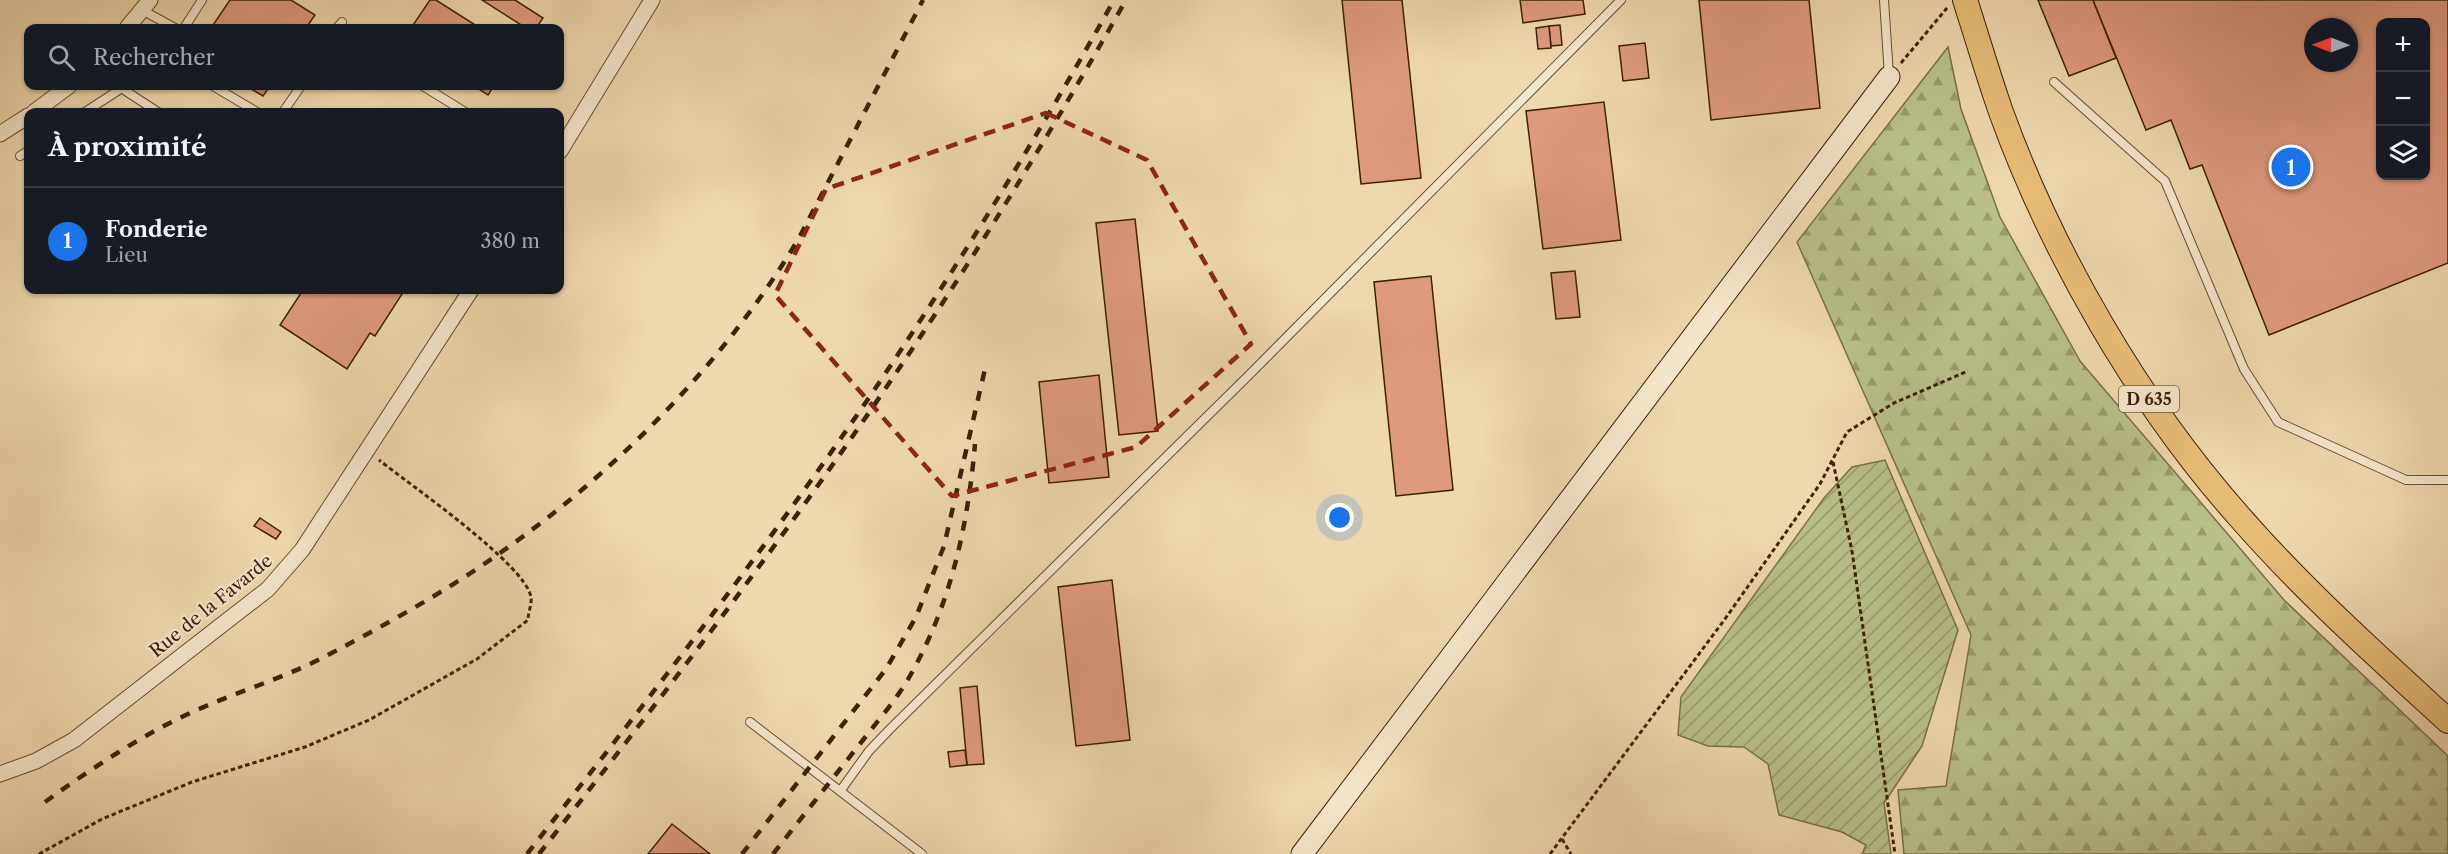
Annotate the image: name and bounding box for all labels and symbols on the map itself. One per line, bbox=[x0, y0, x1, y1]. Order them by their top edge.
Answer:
north arrow bbox=[2304, 18, 2358, 72]
pin: 1 bbox=[2272, 144, 2310, 190]
road number: D 635 bbox=[2119, 386, 2179, 412]
your location bbox=[1325, 503, 1354, 532]
street label: Rue de la Favarde bbox=[145, 550, 277, 662]

